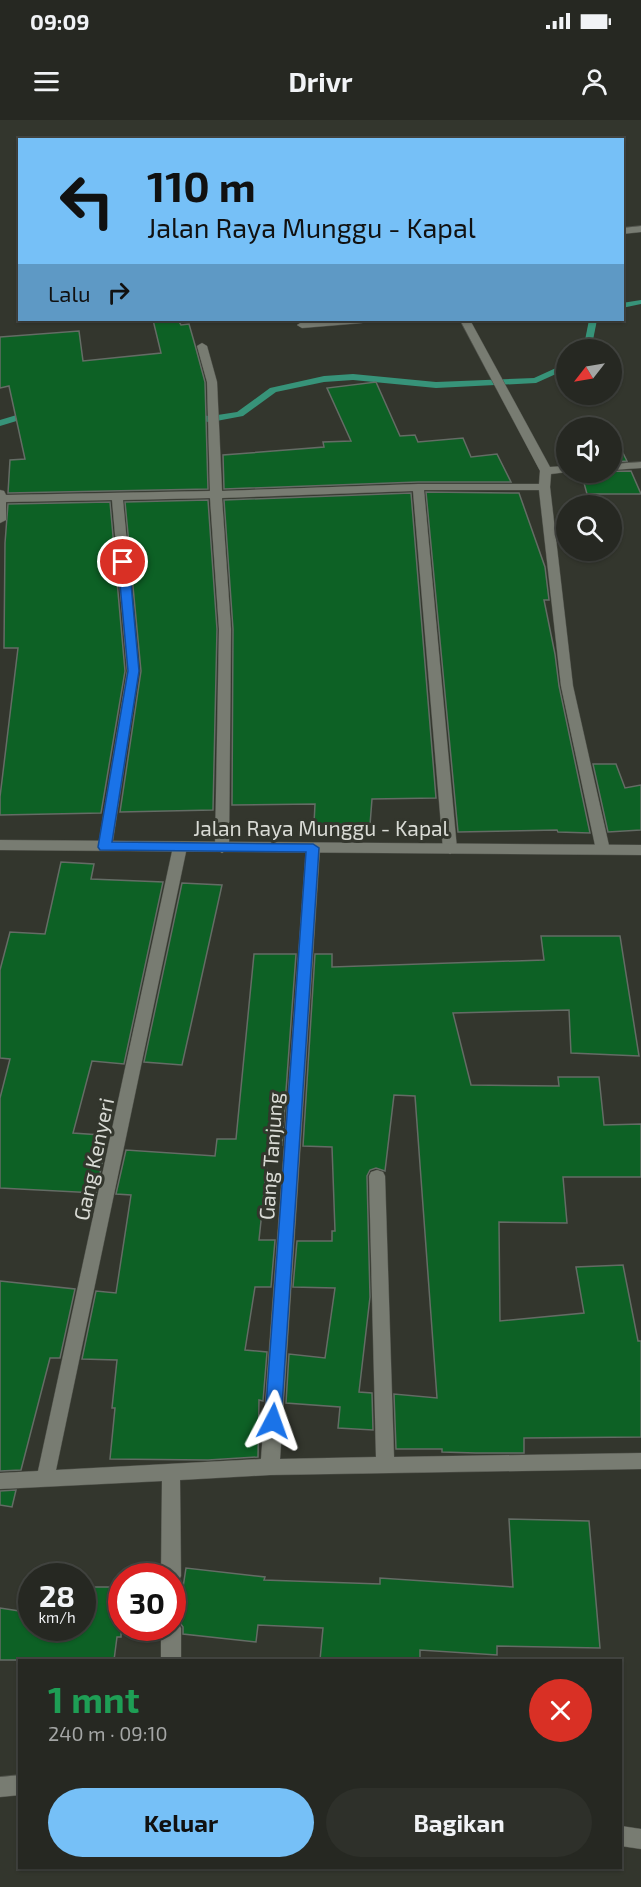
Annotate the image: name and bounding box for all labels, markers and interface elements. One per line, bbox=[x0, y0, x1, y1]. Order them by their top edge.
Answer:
text: 09:09 bbox=[30, 8, 89, 34]
icon: menu bbox=[30, 65, 63, 98]
text: Drivr bbox=[288, 65, 353, 97]
icon: person bbox=[578, 65, 611, 98]
text: 110 m bbox=[147, 160, 256, 210]
icon: left bbox=[48, 162, 126, 240]
text: Jalan Raya Munggu - Kapal bbox=[147, 211, 476, 243]
icon: right bbox=[102, 276, 135, 309]
text: Lalu bbox=[48, 280, 90, 306]
north arrow bbox=[556, 339, 622, 405]
map controls bbox=[556, 339, 622, 561]
button: sound bbox=[556, 417, 622, 483]
button: search bbox=[556, 495, 622, 561]
pin bbox=[97, 536, 148, 587]
icon: arrive bbox=[106, 545, 139, 578]
street label: Jalan Raya Munggu - Kapal bbox=[193, 815, 450, 840]
street label: Gang Tanjung bbox=[253, 1091, 288, 1221]
street label: Gang Kenyeri bbox=[68, 1095, 118, 1223]
position arrow bbox=[241, 1389, 305, 1453]
speed limit sign: 30 bbox=[108, 1563, 186, 1641]
text: 28 bbox=[39, 1577, 75, 1613]
text: km/h bbox=[38, 1608, 76, 1626]
text: 1 mnt bbox=[48, 1677, 139, 1720]
button: close bbox=[529, 1679, 592, 1742]
text: 240 m · 09:10 bbox=[48, 1721, 167, 1745]
button: Keluar bbox=[48, 1788, 314, 1857]
button: Bagikan bbox=[326, 1788, 592, 1857]

